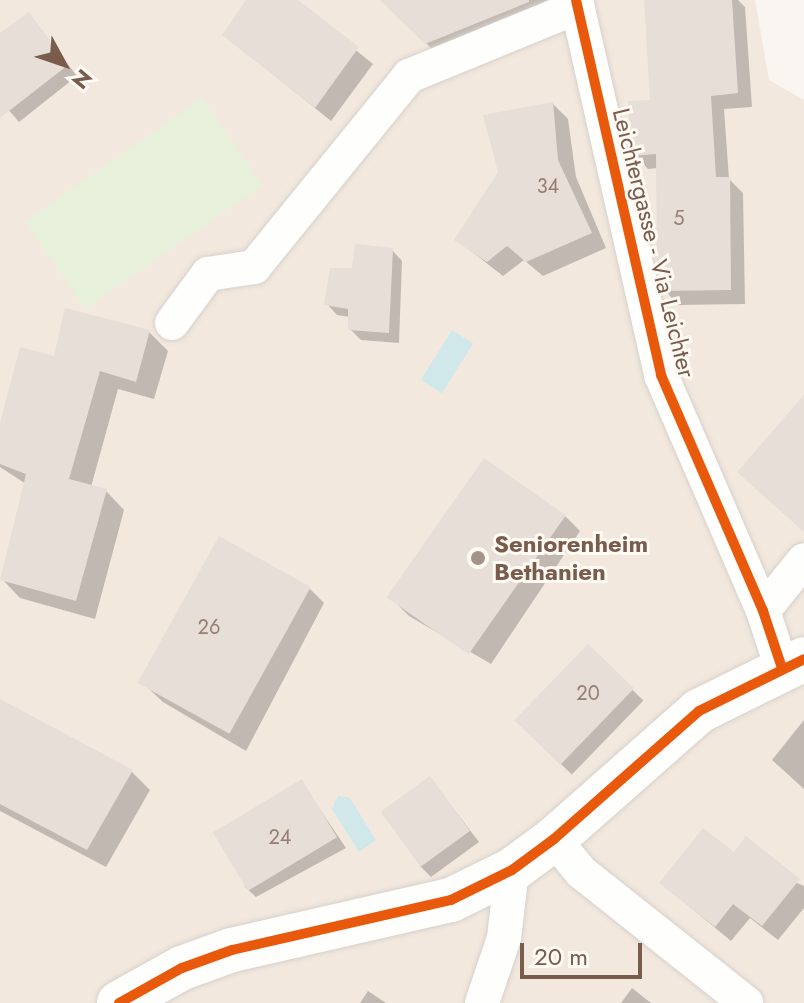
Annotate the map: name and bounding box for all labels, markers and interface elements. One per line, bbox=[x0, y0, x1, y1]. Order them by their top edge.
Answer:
north arrow bbox=[24, 24, 104, 104]
text: N bbox=[65, 62, 100, 96]
street label: Leichtergasse - Via Leichter bbox=[607, 105, 701, 381]
house number: 34 bbox=[537, 174, 559, 198]
house number: 5 bbox=[673, 206, 685, 230]
place label: Seniorenheim Bethanien bbox=[494, 530, 648, 586]
marker: Seniorenheim Bethanien bbox=[469, 549, 487, 567]
house number: 26 bbox=[198, 615, 220, 639]
house number: 20 bbox=[576, 681, 600, 705]
house number: 24 bbox=[268, 825, 292, 849]
scale bar bbox=[524, 927, 646, 977]
text: 20 m bbox=[534, 939, 588, 974]

